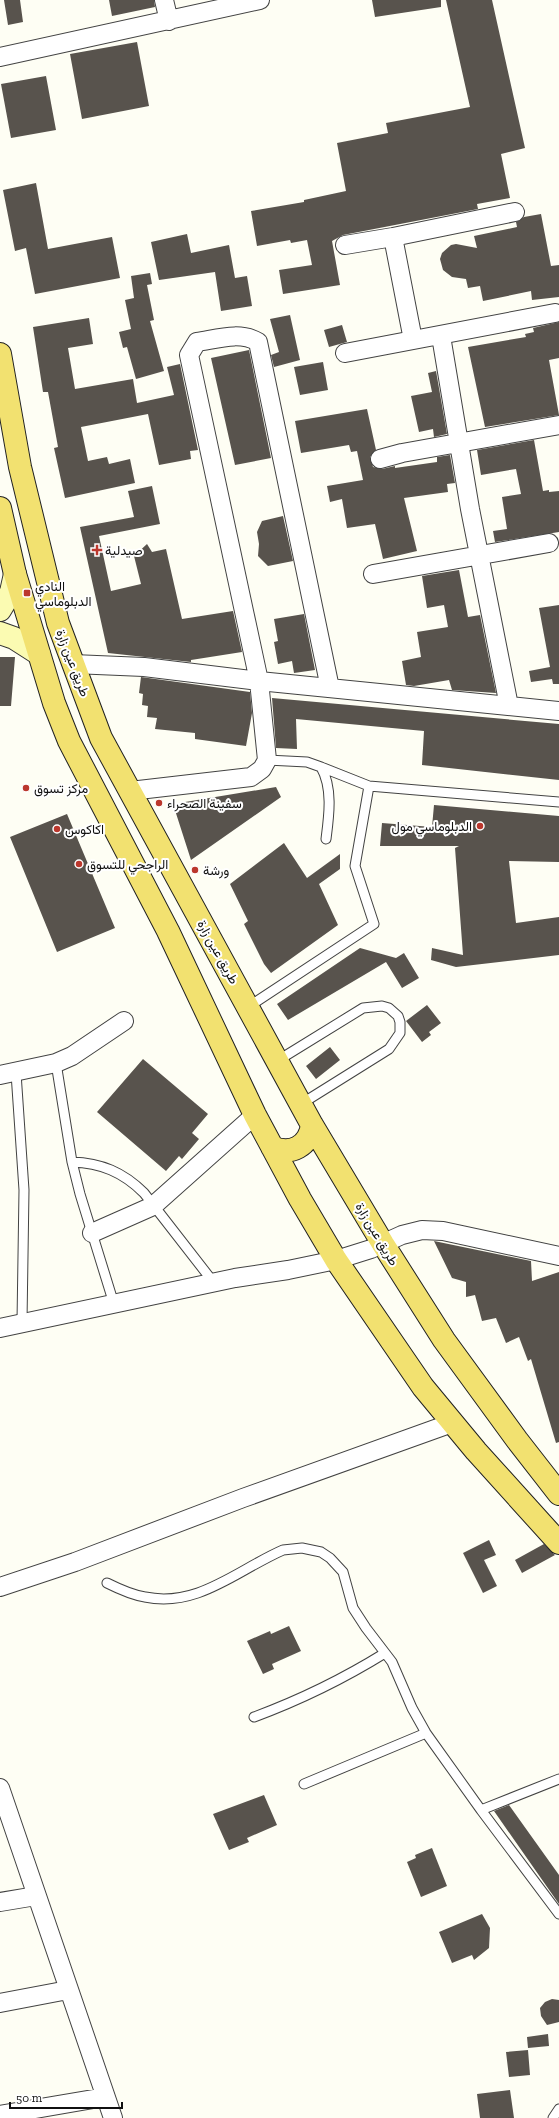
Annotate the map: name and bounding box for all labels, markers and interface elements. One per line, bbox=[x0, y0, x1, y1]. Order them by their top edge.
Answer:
place label: صيدلية bbox=[105, 543, 143, 558]
marker: صيدلية bbox=[92, 545, 102, 555]
place label: النادي الدبلوماسي bbox=[35, 579, 91, 612]
marker: النادي الدبلوماسي bbox=[22, 588, 32, 598]
street label: طريق عين زارة bbox=[52, 627, 93, 699]
place label: مركز تسوق bbox=[34, 781, 88, 797]
marker: مركز تسوق bbox=[21, 783, 31, 793]
place label: سفينة الصحراء bbox=[167, 796, 242, 812]
marker: سفينة الصحراء bbox=[154, 798, 164, 808]
place label: الدبلوماسي مول bbox=[392, 819, 472, 837]
marker: الدبلوماسي مول bbox=[475, 821, 485, 831]
place label: اكاكوس bbox=[65, 822, 104, 838]
marker: اكاكوس bbox=[52, 824, 62, 834]
place label: الراجحي للتسوق bbox=[87, 857, 168, 875]
marker: الراجحي للتسوق bbox=[74, 859, 84, 869]
place label: ورشة bbox=[203, 863, 229, 879]
marker: ورشة bbox=[190, 865, 200, 875]
street label: طريق عين زارة bbox=[193, 917, 242, 987]
street label: طريق عين زارة bbox=[351, 1200, 402, 1269]
scale bar bbox=[10, 2084, 122, 2110]
text: 50 m bbox=[16, 2091, 43, 2105]

